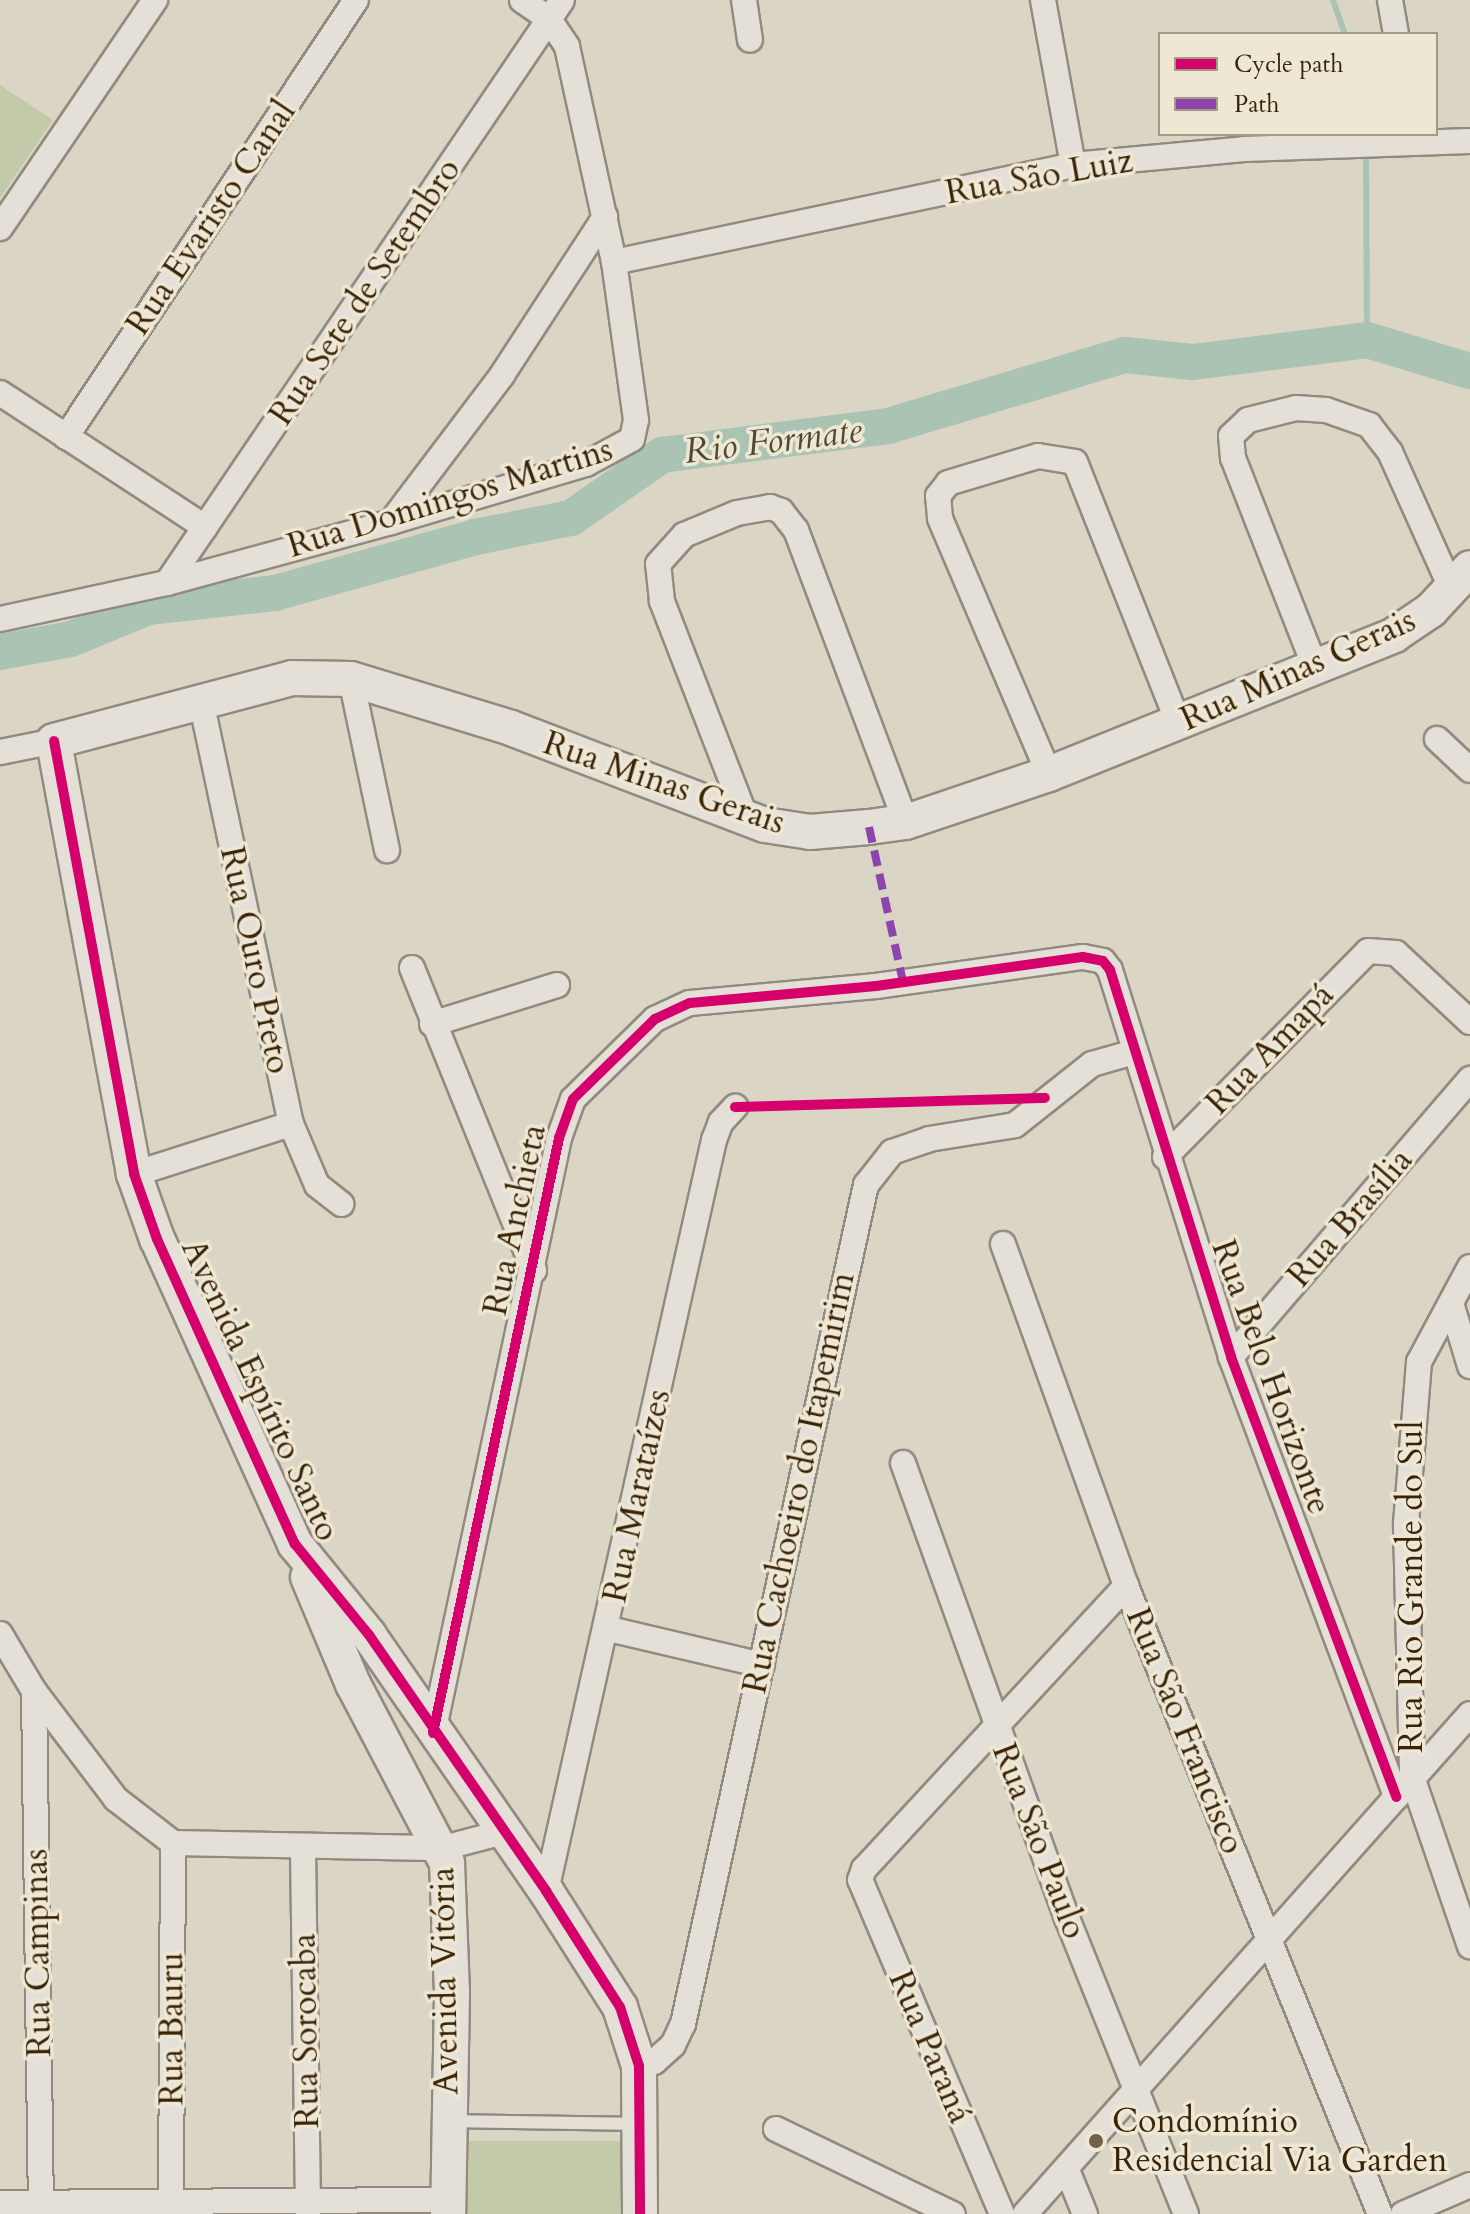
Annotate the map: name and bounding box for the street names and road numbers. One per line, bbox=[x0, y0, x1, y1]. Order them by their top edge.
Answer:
street label: Rua Evaristo Canal bbox=[118, 93, 304, 343]
street label: Rua São Luiz bbox=[942, 140, 1136, 214]
street label: Rua Sete de Setembro bbox=[261, 151, 469, 433]
street label: Rua Domingos Martins bbox=[283, 429, 617, 567]
street label: Rua Minas Gerais bbox=[1174, 600, 1422, 740]
street label: Rua Minas Gerais bbox=[538, 723, 790, 843]
street label: Rua Ouro Preto bbox=[211, 843, 299, 1077]
street label: Rua Amapá bbox=[1198, 975, 1342, 1123]
street label: Rua Anchieta bbox=[475, 1121, 555, 1319]
street label: Rua Brasília bbox=[1279, 1140, 1421, 1296]
street label: Avenida Espírito Santo bbox=[172, 1233, 348, 1547]
street label: Rua Belo Horizonte bbox=[1202, 1234, 1340, 1520]
street label: Rua Cachoeiro do Itapemirim bbox=[734, 1269, 864, 1697]
street label: Rua Marataízes bbox=[595, 1386, 679, 1606]
street label: Rua Rio Grande do Sul bbox=[1392, 1421, 1432, 1753]
street label: Rua São Francisco bbox=[1117, 1602, 1253, 1860]
street label: Rua São Paulo bbox=[983, 1738, 1095, 1944]
street label: Rua Campinas bbox=[16, 1848, 60, 2058]
street label: Avenida Vitória bbox=[423, 1867, 467, 2095]
street label: Rua Sorocaba bbox=[284, 1933, 328, 2129]
street label: Rua Bauru bbox=[152, 1952, 192, 2106]
street label: Rua Paraná bbox=[880, 1964, 980, 2130]

